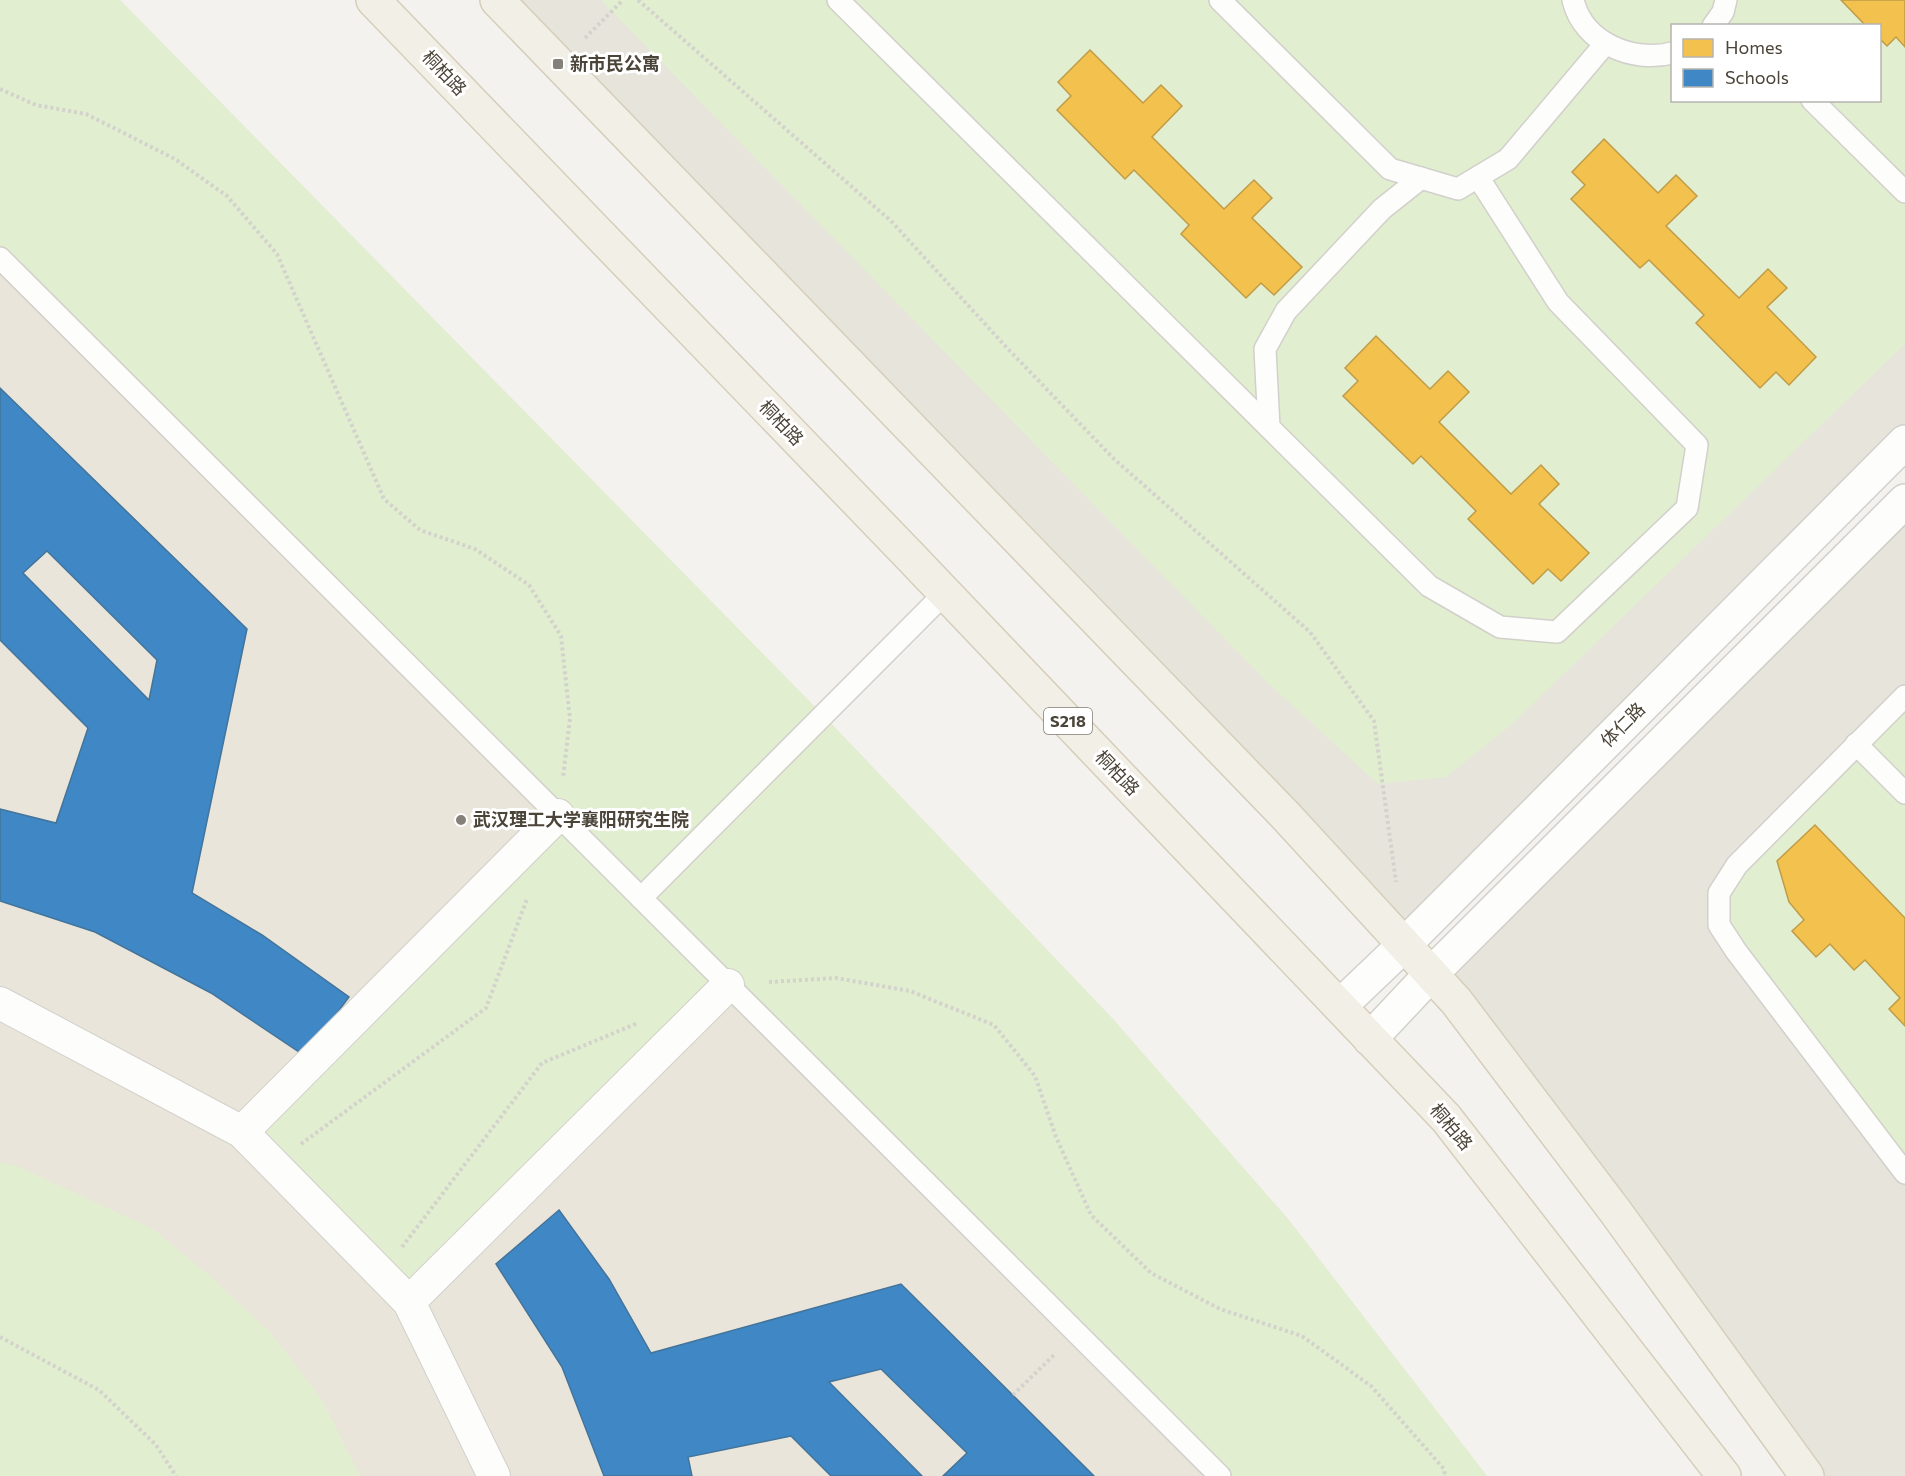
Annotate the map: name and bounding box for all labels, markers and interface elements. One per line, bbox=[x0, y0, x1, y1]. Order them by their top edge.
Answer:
legend bbox=[1671, 24, 1881, 102]
text: Homes bbox=[1725, 36, 1783, 58]
street label: 桐柏路 bbox=[418, 45, 471, 99]
place label: 新市民公寓 bbox=[570, 52, 660, 74]
marker: 新市民公寓 bbox=[551, 57, 565, 71]
text: Schools bbox=[1725, 66, 1789, 88]
street label: 桐柏路 bbox=[755, 395, 808, 449]
street label: 体仁路 bbox=[1595, 697, 1649, 751]
road number: S218 bbox=[1044, 708, 1092, 734]
street label: 桐柏路 bbox=[1091, 745, 1144, 799]
place label: 武汉理工大学襄阳研究生院 bbox=[473, 808, 689, 830]
marker: 武汉理工大学襄阳研究生院 bbox=[454, 813, 468, 827]
street label: 桐柏路 bbox=[1426, 1099, 1478, 1154]

